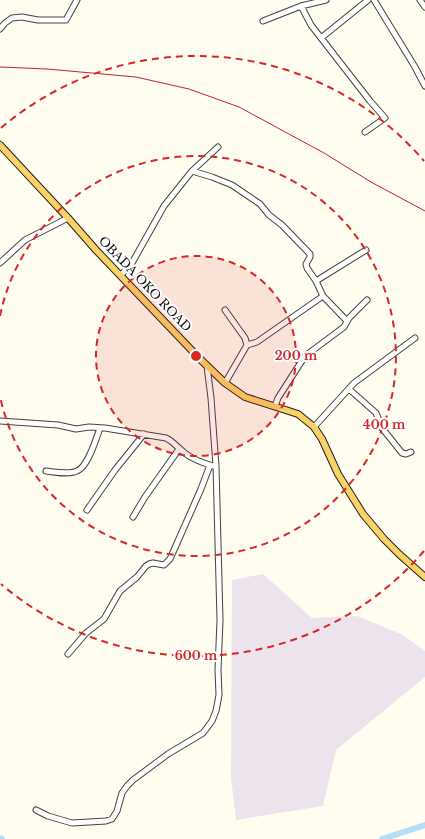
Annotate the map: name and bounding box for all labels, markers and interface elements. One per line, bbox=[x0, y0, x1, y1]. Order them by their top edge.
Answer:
street label: OBADA OKO ROAD bbox=[96, 233, 195, 335]
text: 200 m bbox=[275, 348, 318, 363]
centre of rings bbox=[189, 349, 203, 363]
text: 400 m bbox=[363, 417, 406, 432]
text: 600 m bbox=[175, 648, 218, 663]

